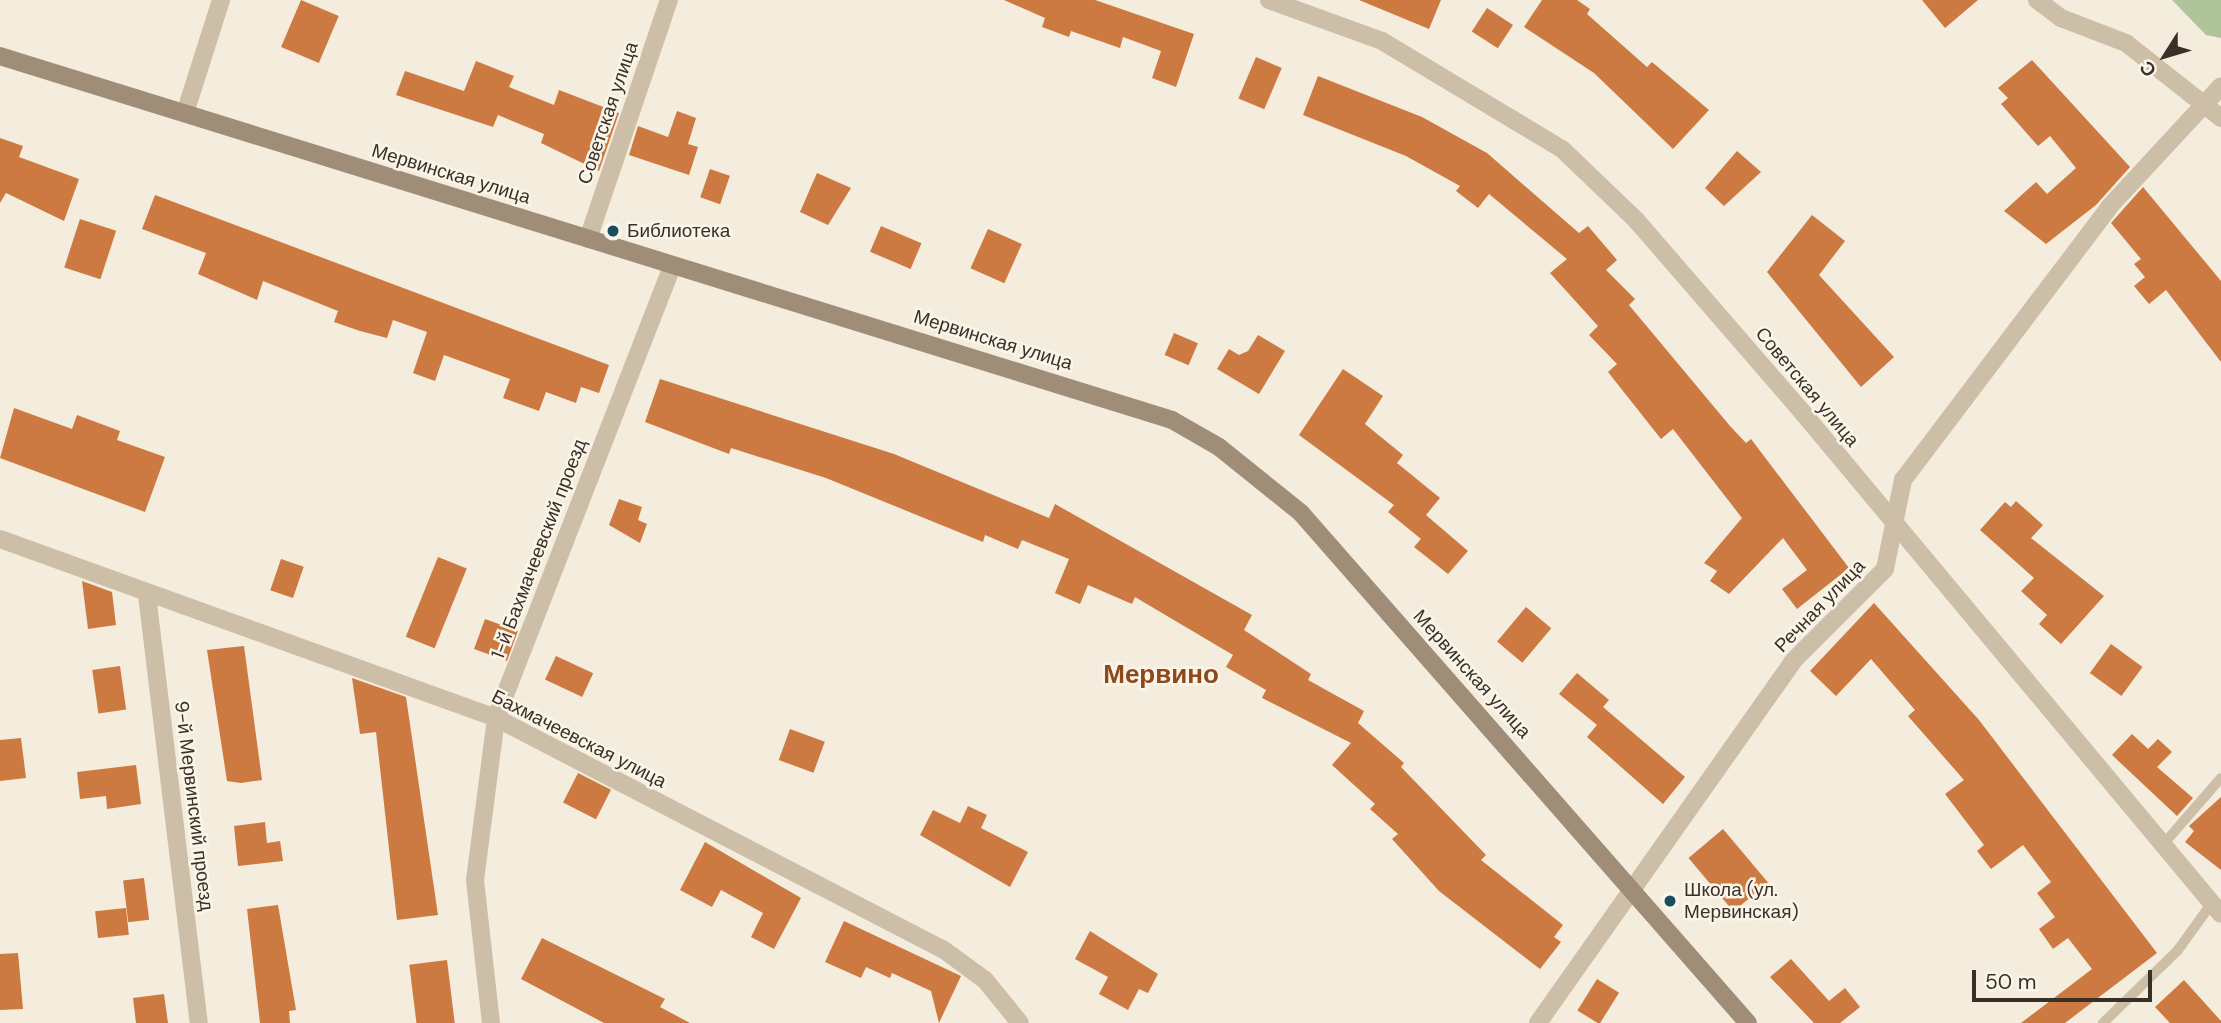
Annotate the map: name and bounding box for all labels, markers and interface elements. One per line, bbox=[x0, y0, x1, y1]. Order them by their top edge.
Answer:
north arrow bbox=[2130, 21, 2200, 91]
street label: Советская улица bbox=[573, 39, 643, 187]
text: С bbox=[2134, 56, 2162, 82]
street label: Мервинская улица bbox=[369, 139, 533, 209]
place label: Библиотека bbox=[627, 220, 730, 242]
marker: Библиотека bbox=[605, 223, 621, 239]
street label: Мервинская улица bbox=[911, 305, 1075, 375]
street label: Советская улица bbox=[1750, 323, 1864, 451]
street label: 1-й Бахмачеевский проезд bbox=[487, 436, 591, 662]
street label: Речная улица bbox=[1770, 555, 1870, 657]
street label: Мервинская улица bbox=[1408, 605, 1536, 743]
district label: Мервино bbox=[1103, 659, 1219, 691]
street label: Бахмачеевская улица bbox=[488, 685, 670, 793]
street label: 9-й Мервинский проезд bbox=[170, 700, 218, 912]
place label: Школа (ул. Мервинская) bbox=[1684, 879, 1799, 923]
marker: Школа (ул. Мервинская) bbox=[1662, 893, 1678, 909]
scale bar bbox=[1976, 956, 2156, 1000]
text: 50 m bbox=[1985, 968, 2036, 996]

